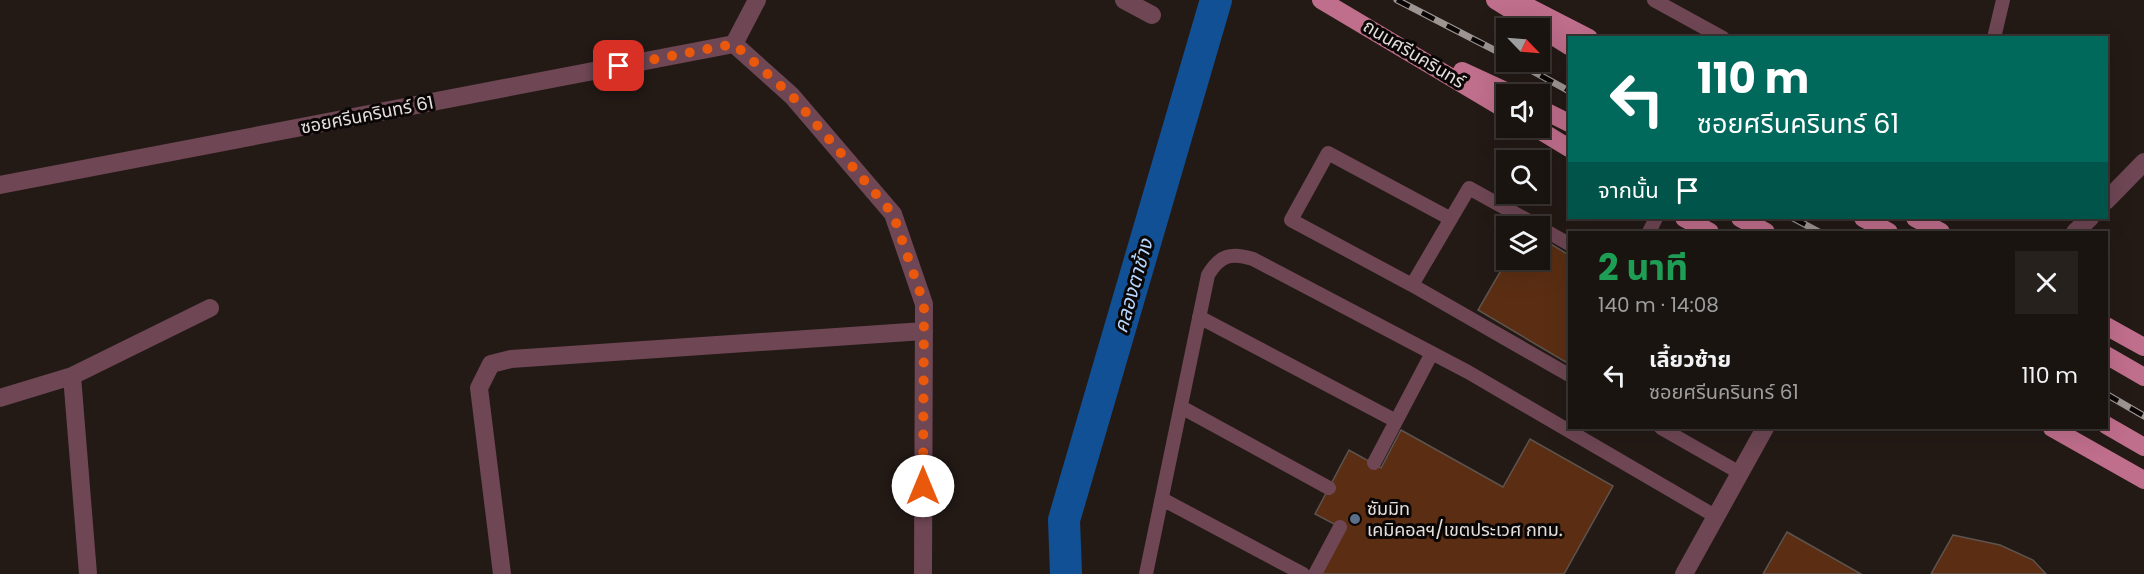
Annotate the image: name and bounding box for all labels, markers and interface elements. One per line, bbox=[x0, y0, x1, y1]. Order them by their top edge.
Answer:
street label: ถนนศรีนครินทร์ bbox=[1359, 13, 1471, 94]
north arrow bbox=[1496, 18, 1550, 72]
map controls bbox=[1496, 18, 1550, 270]
pin bbox=[593, 40, 644, 91]
icon: arrive bbox=[602, 49, 635, 82]
text: 110 m bbox=[1697, 49, 1809, 108]
icon: left bbox=[1598, 60, 1676, 138]
button: sound bbox=[1496, 84, 1550, 138]
street label: ซอยศรีนครินทร์ 61 bbox=[298, 89, 435, 140]
text: ซอยศรีนครินทร์ 61 bbox=[1697, 105, 1899, 142]
button: search bbox=[1496, 150, 1550, 204]
icon: arrive bbox=[1671, 174, 1704, 207]
text: จากนั้น bbox=[1598, 175, 1659, 206]
button: layers bbox=[1496, 216, 1550, 270]
water label: คลองตาช้าง bbox=[1106, 234, 1160, 336]
text: 2 นาที bbox=[1598, 242, 1688, 293]
button: close bbox=[2015, 251, 2078, 314]
text: 140 m · 14:08 bbox=[1598, 291, 1719, 319]
text: เลี้ยวซ้าย bbox=[1649, 344, 1731, 375]
icon: left bbox=[1598, 359, 1631, 392]
text: 110 m bbox=[2022, 360, 2078, 391]
text: ซอยศรีนครินทร์ 61 bbox=[1649, 378, 1799, 406]
position arrow bbox=[891, 454, 955, 518]
place label: ซัมมิท เคมิคอลฯ/เขตประเวศ กทม. bbox=[1367, 496, 1563, 542]
marker: ซัมมิท เคมิคอลฯ/เขตประเวศ กทม. bbox=[1348, 512, 1362, 526]

